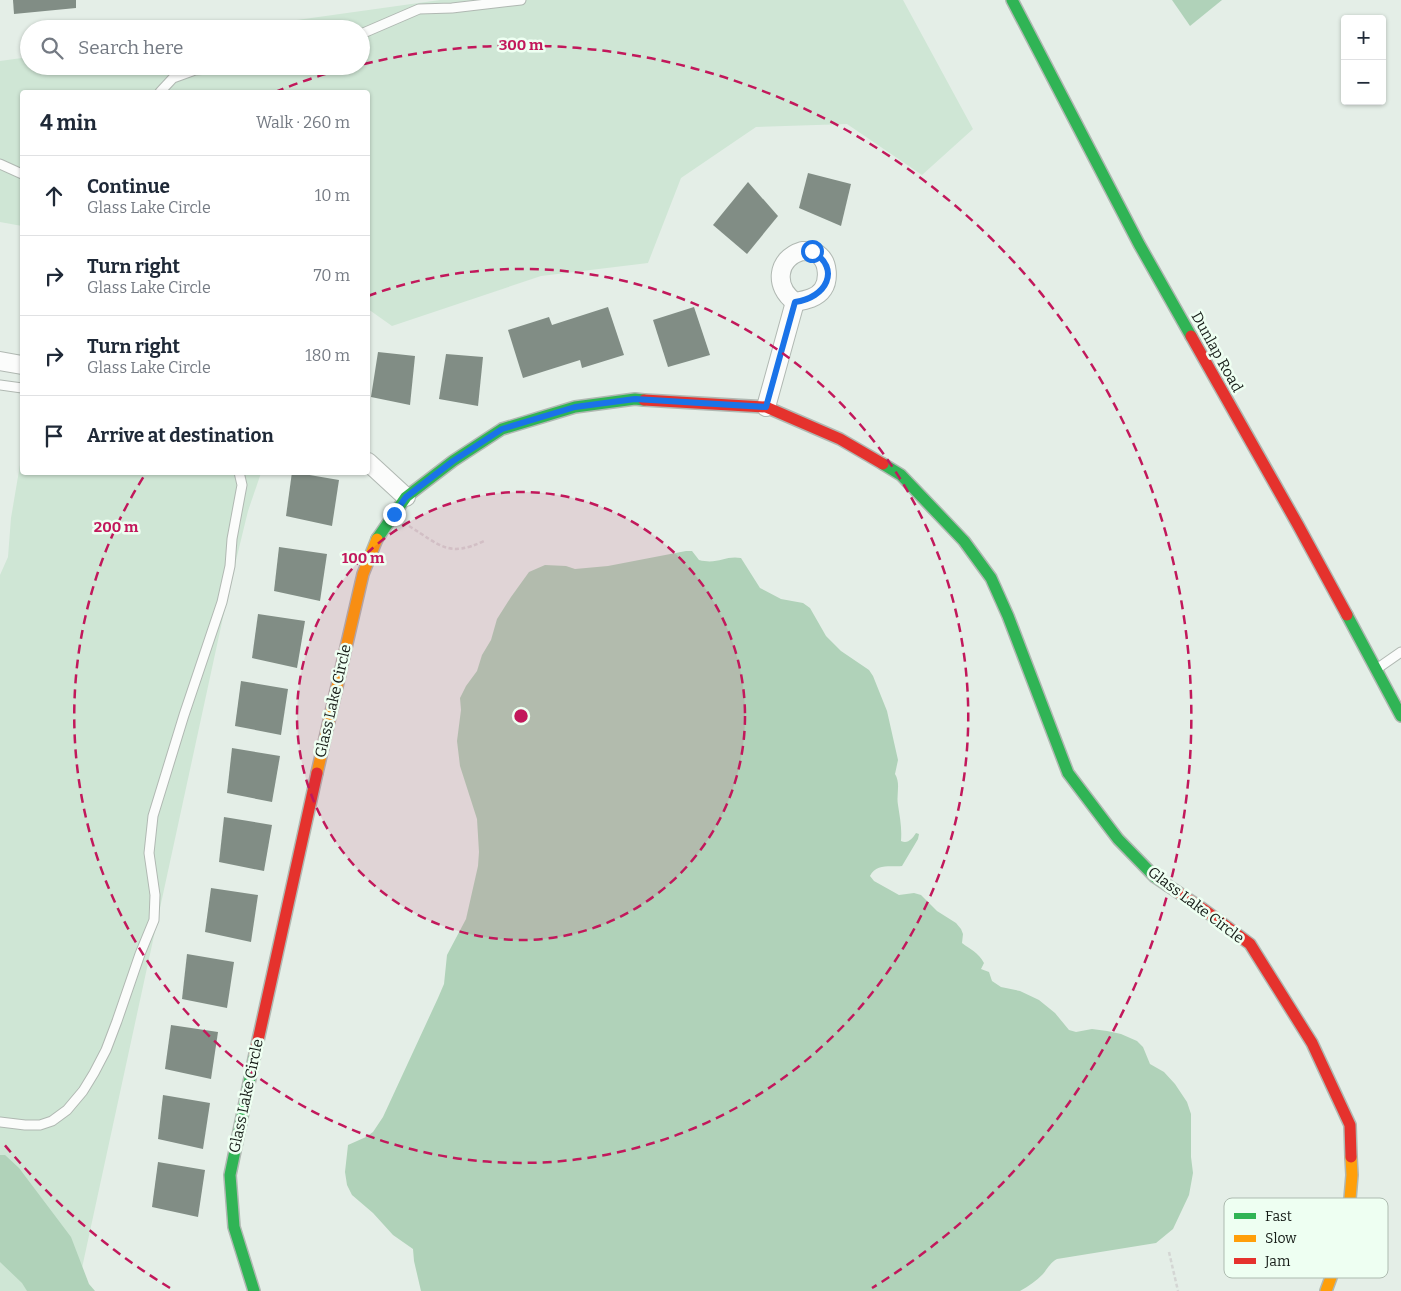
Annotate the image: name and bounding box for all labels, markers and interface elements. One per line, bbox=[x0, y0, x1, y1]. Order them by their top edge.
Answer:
map controls bbox=[1341, 15, 1386, 105]
button: + bbox=[1341, 15, 1386, 60]
search box bbox=[20, 20, 370, 75]
icon: search bbox=[38, 34, 66, 62]
text: Search here bbox=[78, 36, 183, 59]
text: 300 m bbox=[499, 36, 544, 54]
button: − bbox=[1341, 60, 1386, 105]
text: 4 min bbox=[40, 110, 97, 136]
text: Walk · 260 m bbox=[256, 113, 350, 132]
text: Continue bbox=[87, 175, 170, 198]
icon: ahead bbox=[40, 182, 68, 210]
text: 10 m bbox=[315, 186, 350, 205]
text: Glass Lake Circle bbox=[87, 198, 211, 217]
route start bbox=[801, 240, 824, 263]
text: Turn right bbox=[87, 255, 180, 278]
icon: right bbox=[40, 262, 68, 290]
text: 70 m bbox=[314, 266, 350, 285]
text: Glass Lake Circle bbox=[87, 278, 211, 297]
street label: Dunlap Road bbox=[1188, 309, 1246, 395]
text: Turn right bbox=[87, 335, 180, 358]
icon: right bbox=[40, 342, 68, 370]
text: 180 m bbox=[305, 346, 350, 365]
text: Glass Lake Circle bbox=[87, 358, 211, 377]
icon: arrive bbox=[40, 422, 68, 450]
text: Arrive at destination bbox=[87, 424, 274, 447]
route end bbox=[383, 503, 406, 526]
text: 200 m bbox=[94, 518, 139, 536]
text: 100 m bbox=[342, 549, 385, 567]
street label: Glass Lake Circle bbox=[311, 642, 355, 760]
centre of rings bbox=[512, 707, 530, 725]
street label: Glass Lake Circle bbox=[1144, 863, 1248, 947]
street label: Glass Lake Circle bbox=[225, 1037, 267, 1155]
legend bbox=[1224, 1198, 1388, 1278]
text: Fast bbox=[1265, 1208, 1292, 1225]
text: Slow bbox=[1265, 1230, 1297, 1247]
text: Jam bbox=[1264, 1253, 1291, 1270]

